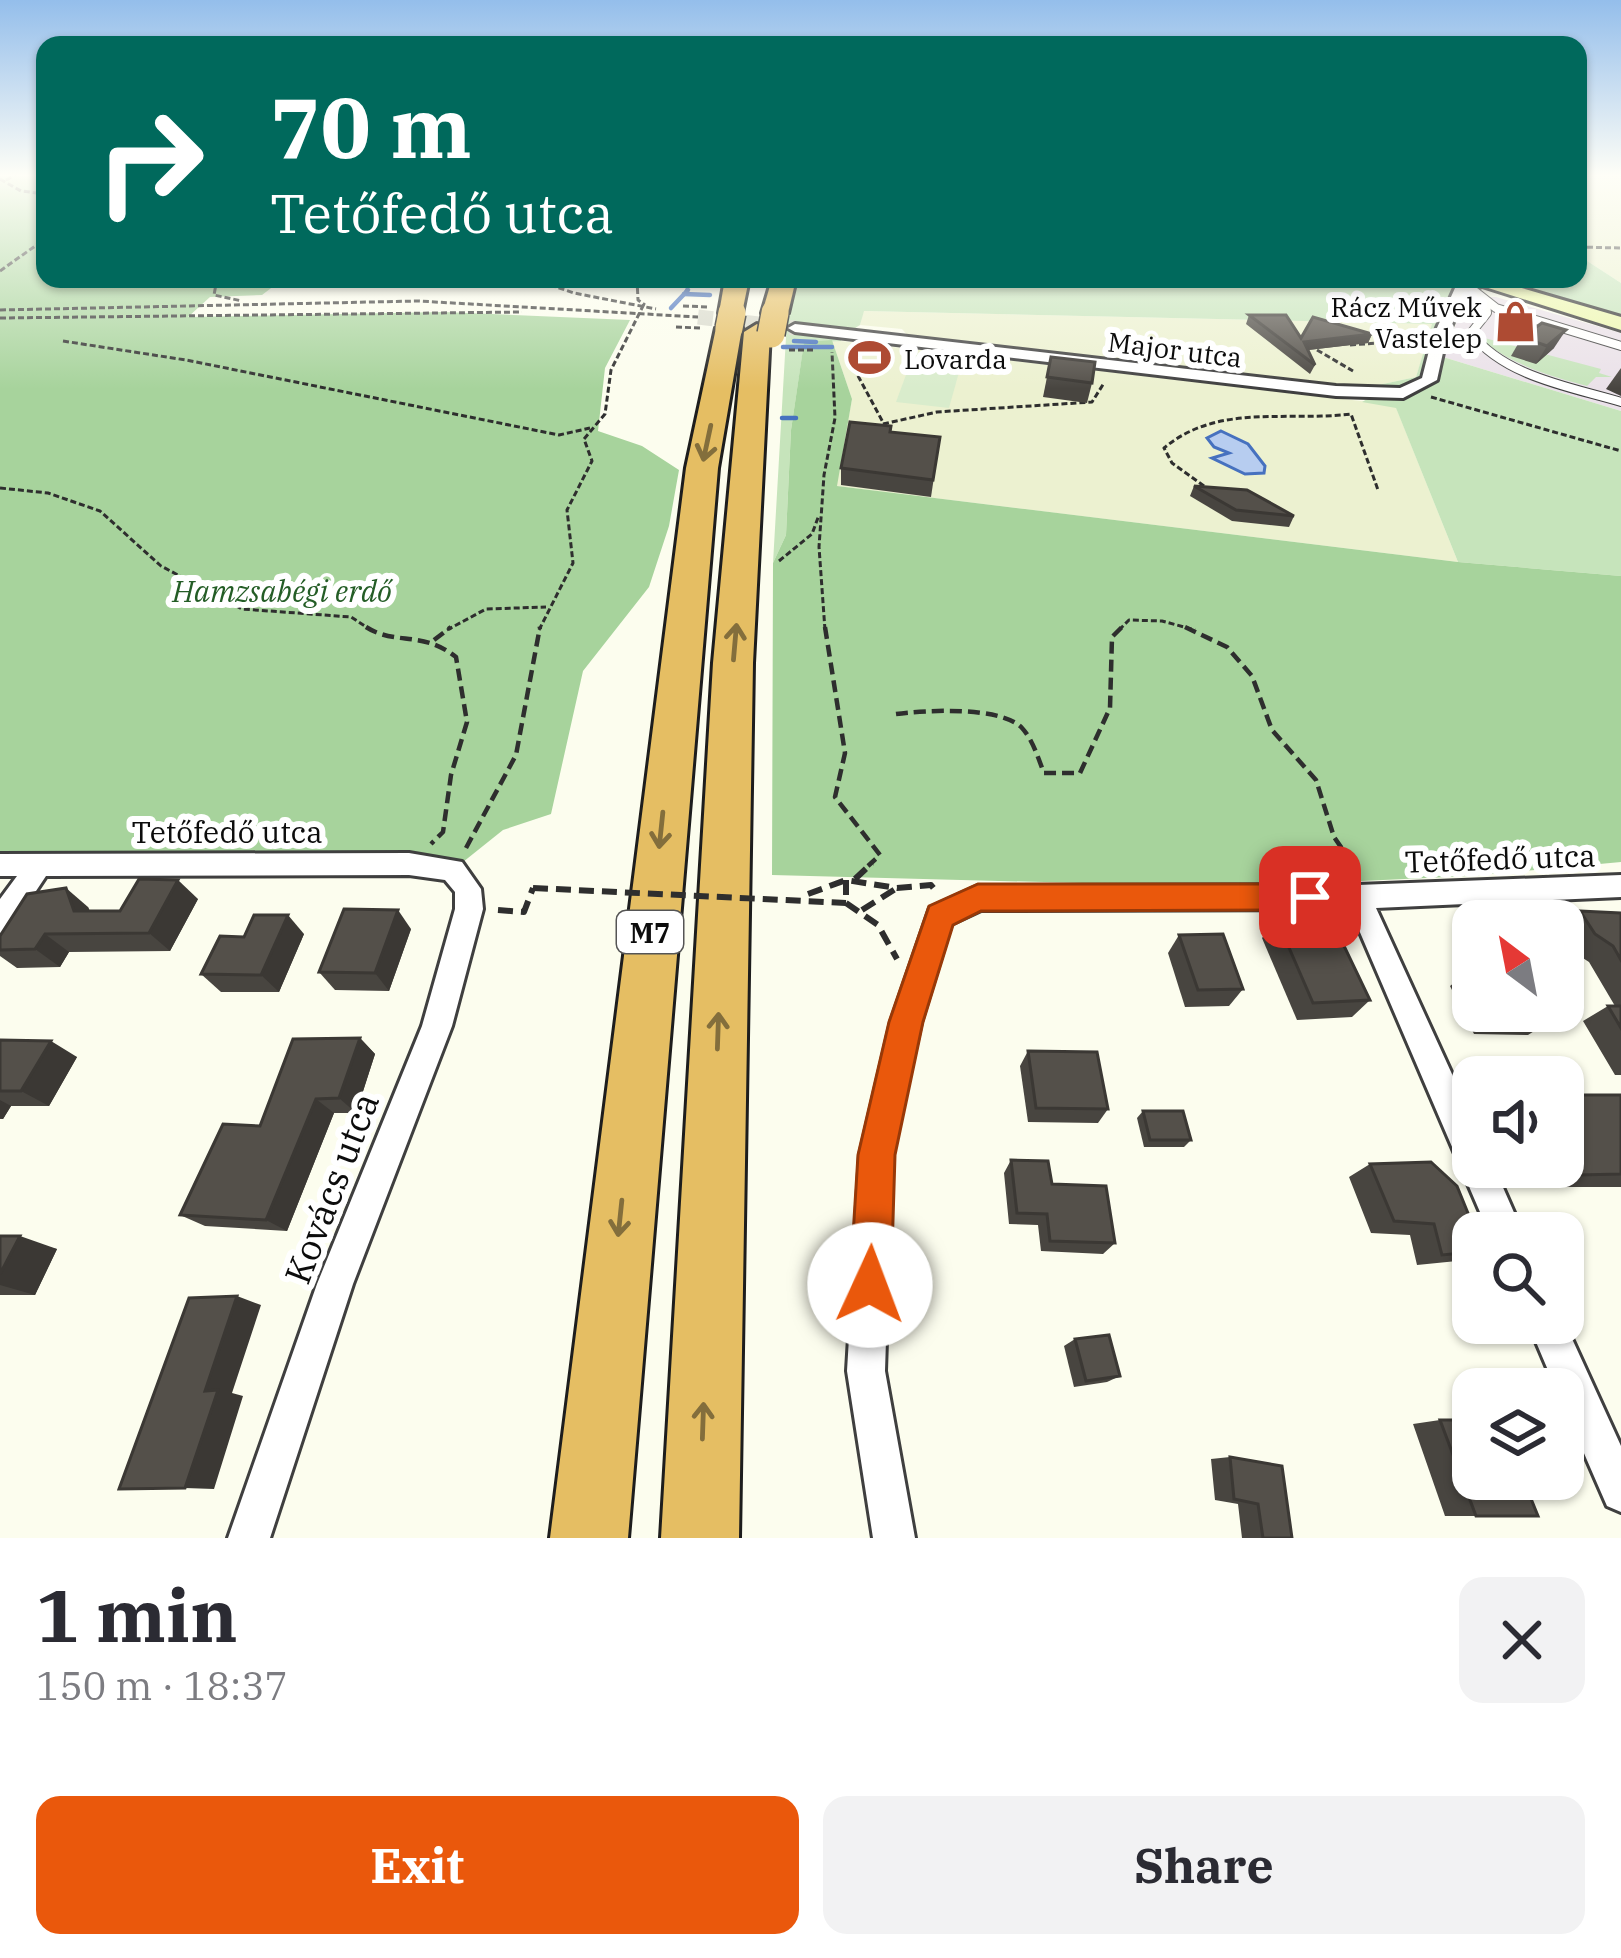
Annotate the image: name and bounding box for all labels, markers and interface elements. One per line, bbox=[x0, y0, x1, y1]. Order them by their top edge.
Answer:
text: 70 m bbox=[270, 72, 472, 181]
icon: right bbox=[72, 84, 228, 240]
text: Tetőfedő utca bbox=[270, 178, 614, 248]
place label: Rácz Művek Vastelep bbox=[1331, 289, 1482, 355]
shop icon: Rácz Művek Vastelep bbox=[1493, 299, 1539, 345]
street label: Major utca bbox=[1106, 323, 1244, 375]
sports icon: Lovarda bbox=[847, 335, 893, 381]
place label: Lovarda bbox=[904, 341, 1007, 376]
one-way arrow bbox=[695, 423, 717, 462]
park label: Hamzsabégi erdő bbox=[171, 571, 394, 610]
one-way arrow bbox=[723, 623, 746, 662]
one-way arrow bbox=[649, 810, 672, 849]
street label: Tetőfedő utca bbox=[131, 812, 323, 851]
street label: Tetőfedő utca bbox=[1404, 835, 1596, 881]
pin bbox=[1259, 846, 1361, 948]
icon: arrive bbox=[1277, 864, 1343, 930]
north arrow bbox=[1452, 900, 1584, 1032]
map controls bbox=[1452, 900, 1584, 1500]
road number: M7 bbox=[617, 911, 683, 953]
one-way arrow bbox=[707, 1012, 730, 1051]
button: sound bbox=[1452, 1056, 1584, 1188]
street label: Kovács utca bbox=[273, 1086, 389, 1290]
one-way arrow bbox=[609, 1198, 631, 1237]
button: search bbox=[1452, 1212, 1584, 1344]
position arrow bbox=[807, 1222, 933, 1348]
button: layers bbox=[1452, 1368, 1584, 1500]
one-way arrow bbox=[691, 1402, 714, 1441]
text: 1 min bbox=[36, 1568, 238, 1662]
button: close bbox=[1459, 1577, 1585, 1703]
text: 150 m · 18:37 bbox=[36, 1660, 288, 1711]
button: Exit bbox=[36, 1796, 799, 1934]
button: Share bbox=[823, 1796, 1585, 1934]

